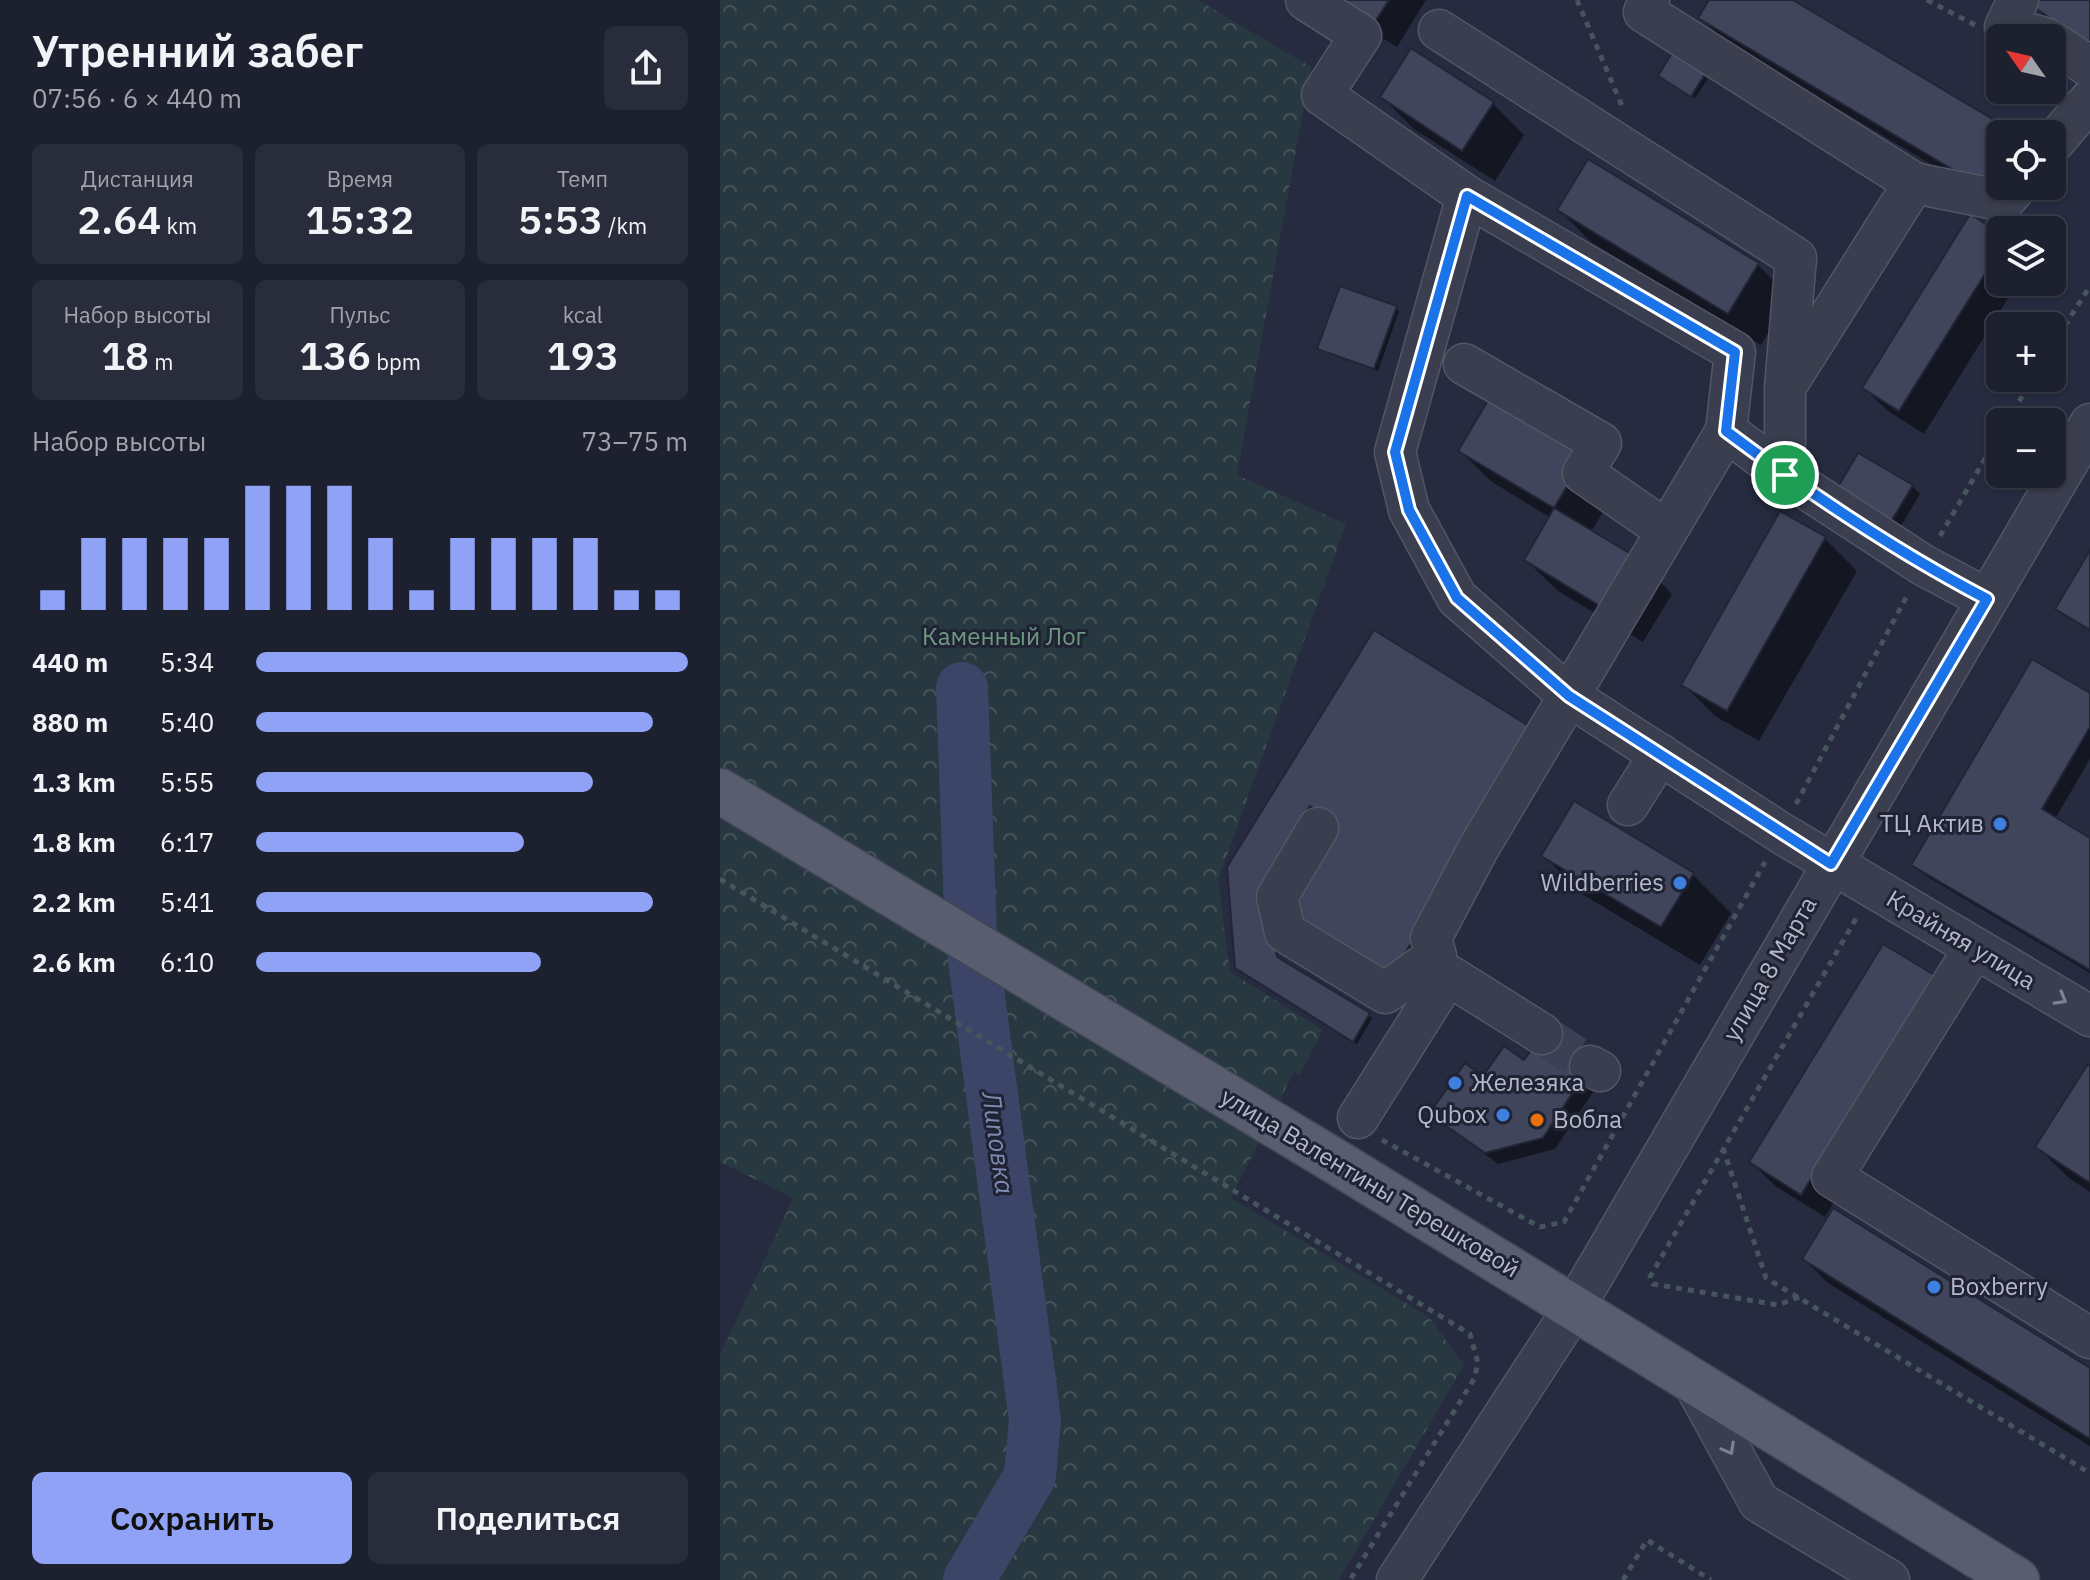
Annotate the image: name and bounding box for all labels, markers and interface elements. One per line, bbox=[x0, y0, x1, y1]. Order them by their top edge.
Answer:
text: Утренний забег bbox=[32, 22, 364, 79]
north arrow bbox=[1986, 24, 2066, 104]
map controls bbox=[1986, 24, 2066, 488]
button: share bbox=[604, 26, 688, 110]
text: 07:56 · 6 × 440 m bbox=[32, 81, 242, 115]
button: locate bbox=[1986, 120, 2066, 200]
text: Дистанция bbox=[81, 164, 194, 193]
text: Время bbox=[327, 164, 393, 193]
text: Темп bbox=[557, 164, 608, 193]
text: 2.64 bbox=[77, 193, 161, 245]
text: 15:32 bbox=[306, 193, 414, 245]
text: 5:53 bbox=[518, 193, 603, 245]
text: km bbox=[161, 211, 197, 240]
text: /km bbox=[603, 211, 647, 240]
button: layers bbox=[1986, 216, 2066, 296]
text: Набор высоты bbox=[64, 300, 211, 329]
text: Пульс bbox=[330, 300, 390, 329]
text: kcal bbox=[563, 300, 603, 329]
button: + bbox=[1986, 312, 2066, 392]
text: 18 bbox=[101, 329, 149, 381]
text: 136 bbox=[299, 329, 371, 381]
text: 193 bbox=[547, 329, 619, 381]
text: m bbox=[149, 347, 174, 376]
text: bpm bbox=[371, 347, 421, 376]
button: − bbox=[1986, 408, 2066, 488]
text: Набор высоты bbox=[32, 424, 206, 458]
text: 73–75 m bbox=[581, 424, 688, 458]
pin bbox=[1751, 441, 1819, 509]
icon: arrive bbox=[1763, 453, 1807, 497]
park label: Каменный Лог bbox=[922, 620, 1086, 652]
text: 440 m bbox=[32, 645, 108, 679]
text: 5:34 bbox=[160, 645, 214, 679]
text: 880 m bbox=[32, 705, 108, 739]
text: 5:40 bbox=[160, 705, 214, 739]
text: 1.3 km bbox=[32, 765, 116, 799]
text: 5:55 bbox=[160, 765, 214, 799]
place label: ТЦ Актив bbox=[1880, 807, 1984, 839]
marker: ТЦ Актив bbox=[1991, 815, 2009, 833]
text: 1.8 km bbox=[32, 825, 116, 859]
text: 6:17 bbox=[160, 825, 214, 859]
place label: Wildberries bbox=[1541, 866, 1664, 898]
marker: Wildberries bbox=[1671, 874, 1689, 892]
street label: Крайняя улица bbox=[1881, 882, 2042, 996]
text: 2.2 km bbox=[32, 885, 116, 919]
text: 5:41 bbox=[160, 885, 214, 919]
street label: улица 8 Марта bbox=[1715, 890, 1824, 1047]
text: 2.6 km bbox=[32, 945, 116, 979]
text: 6:10 bbox=[160, 945, 214, 979]
one-way arrow bbox=[2052, 989, 2067, 1005]
place label: Железяка bbox=[1471, 1066, 1584, 1098]
marker: Железяка bbox=[1446, 1074, 1464, 1092]
street label: улица Валентины Терешковой bbox=[1215, 1080, 1526, 1284]
water label: Липовка bbox=[975, 1087, 1023, 1196]
place label: Qubox bbox=[1417, 1098, 1487, 1130]
place label: Вобла bbox=[1553, 1103, 1622, 1135]
marker: Qubox bbox=[1494, 1106, 1512, 1124]
marker: Вобла bbox=[1528, 1111, 1546, 1129]
place label: Boxberry bbox=[1950, 1270, 2048, 1302]
marker: Boxberry bbox=[1925, 1278, 1943, 1296]
one-way arrow bbox=[1719, 1440, 1735, 1454]
button: Сохранить bbox=[32, 1472, 352, 1564]
button: Поделиться bbox=[368, 1472, 688, 1564]

